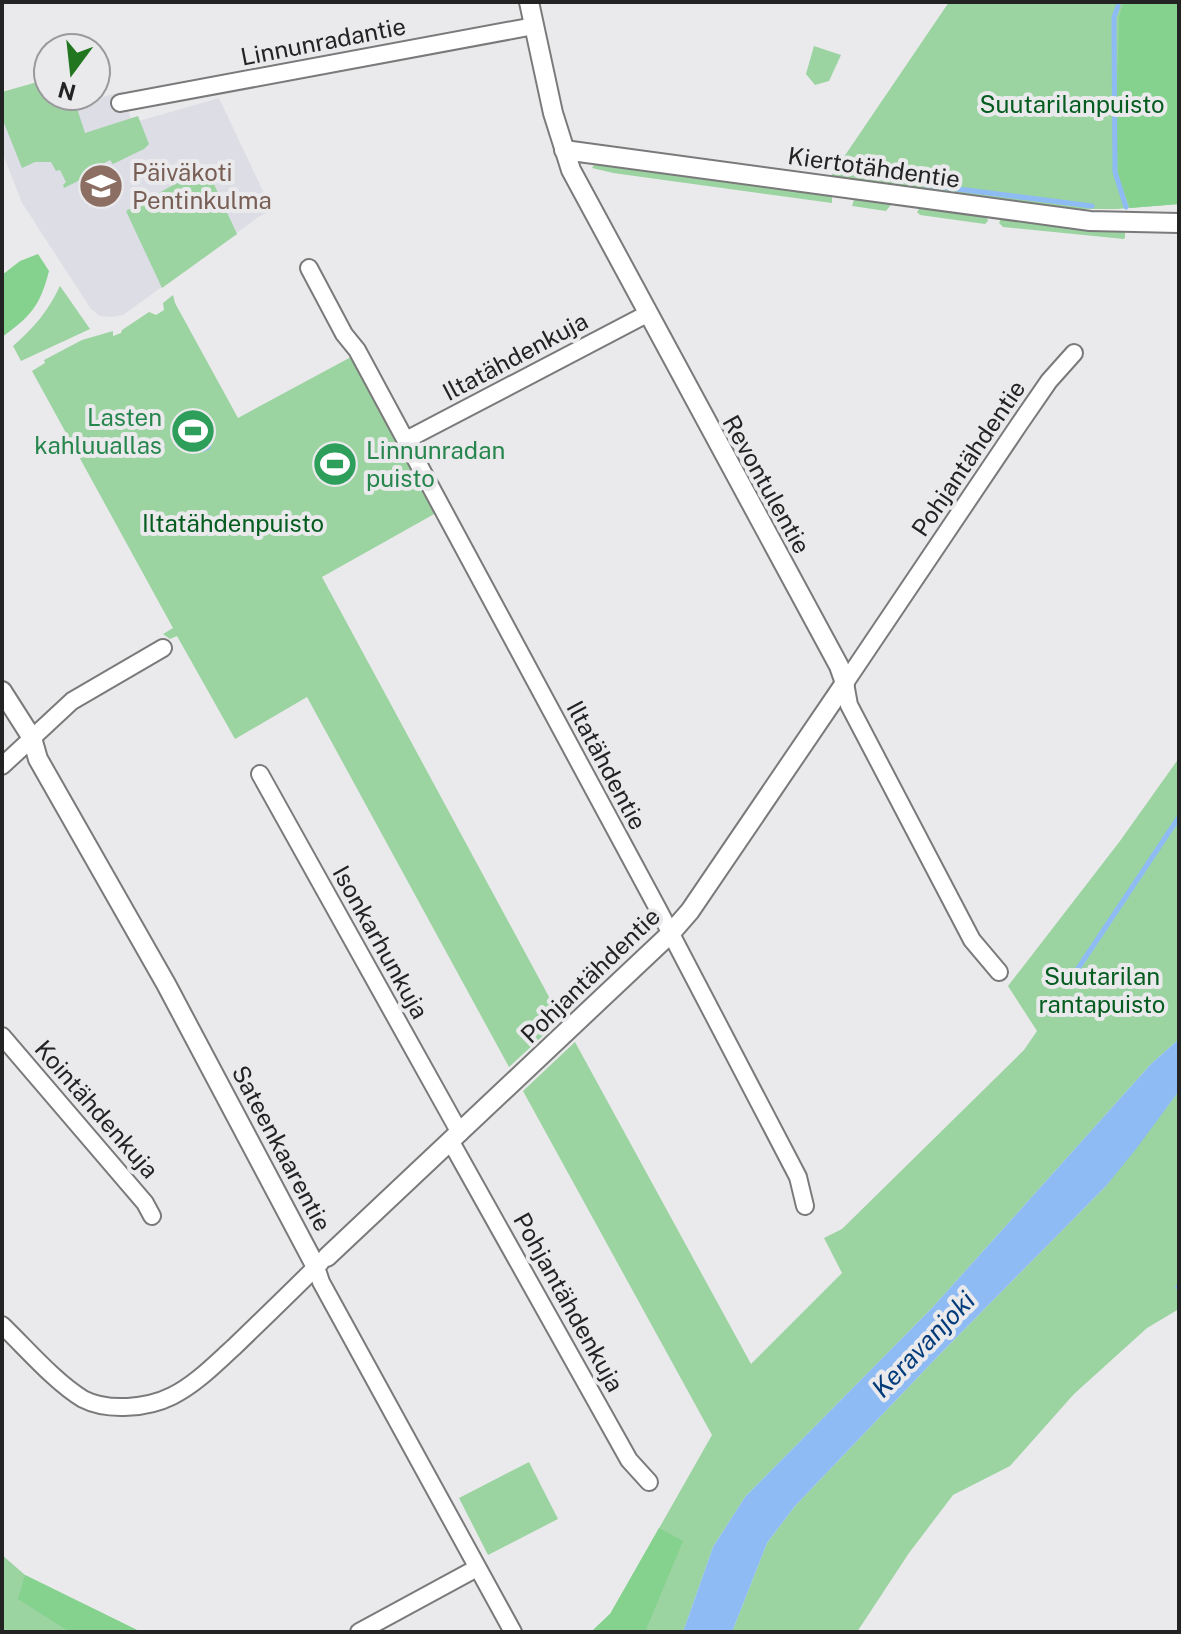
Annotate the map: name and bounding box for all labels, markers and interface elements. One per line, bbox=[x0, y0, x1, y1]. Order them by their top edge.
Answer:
street label: Linnunradantie bbox=[238, 11, 408, 71]
north arrow bbox=[32, 32, 112, 112]
text: N bbox=[55, 77, 79, 106]
park label: Suutarilanpuisto bbox=[980, 90, 1164, 118]
street label: Kiertotähdentie bbox=[786, 141, 962, 193]
place label: Päiväkoti Pentinkulma bbox=[132, 158, 272, 214]
school or university icon: Päiväkoti Pentinkulma bbox=[77, 162, 125, 210]
street label: Iltatähdenkuja bbox=[438, 306, 592, 406]
street label: Pohjantähdentie bbox=[906, 375, 1030, 541]
place label: Lasten kahluuallas bbox=[34, 403, 162, 459]
sports icon: Lasten kahluuallas bbox=[169, 407, 217, 455]
street label: Revontulentie bbox=[717, 410, 817, 558]
place label: Linnunradan puisto bbox=[366, 436, 505, 492]
sports icon: Linnunradan puisto bbox=[311, 440, 359, 488]
park label: Iltatähdenpuisto bbox=[142, 509, 324, 537]
street label: Iltatähdentie bbox=[561, 696, 653, 834]
street label: Isonkarhunkuja bbox=[327, 861, 435, 1023]
street label: Pohjantähdentie bbox=[515, 902, 665, 1048]
park label: Suutarilan rantapuisto bbox=[1039, 962, 1165, 1018]
street label: Kointähdenkuja bbox=[30, 1034, 164, 1184]
street label: Sateenkaarentie bbox=[227, 1060, 337, 1236]
street label: Pohjantähdenkuja bbox=[508, 1208, 630, 1396]
water label: Keravanjoki bbox=[865, 1284, 981, 1403]

